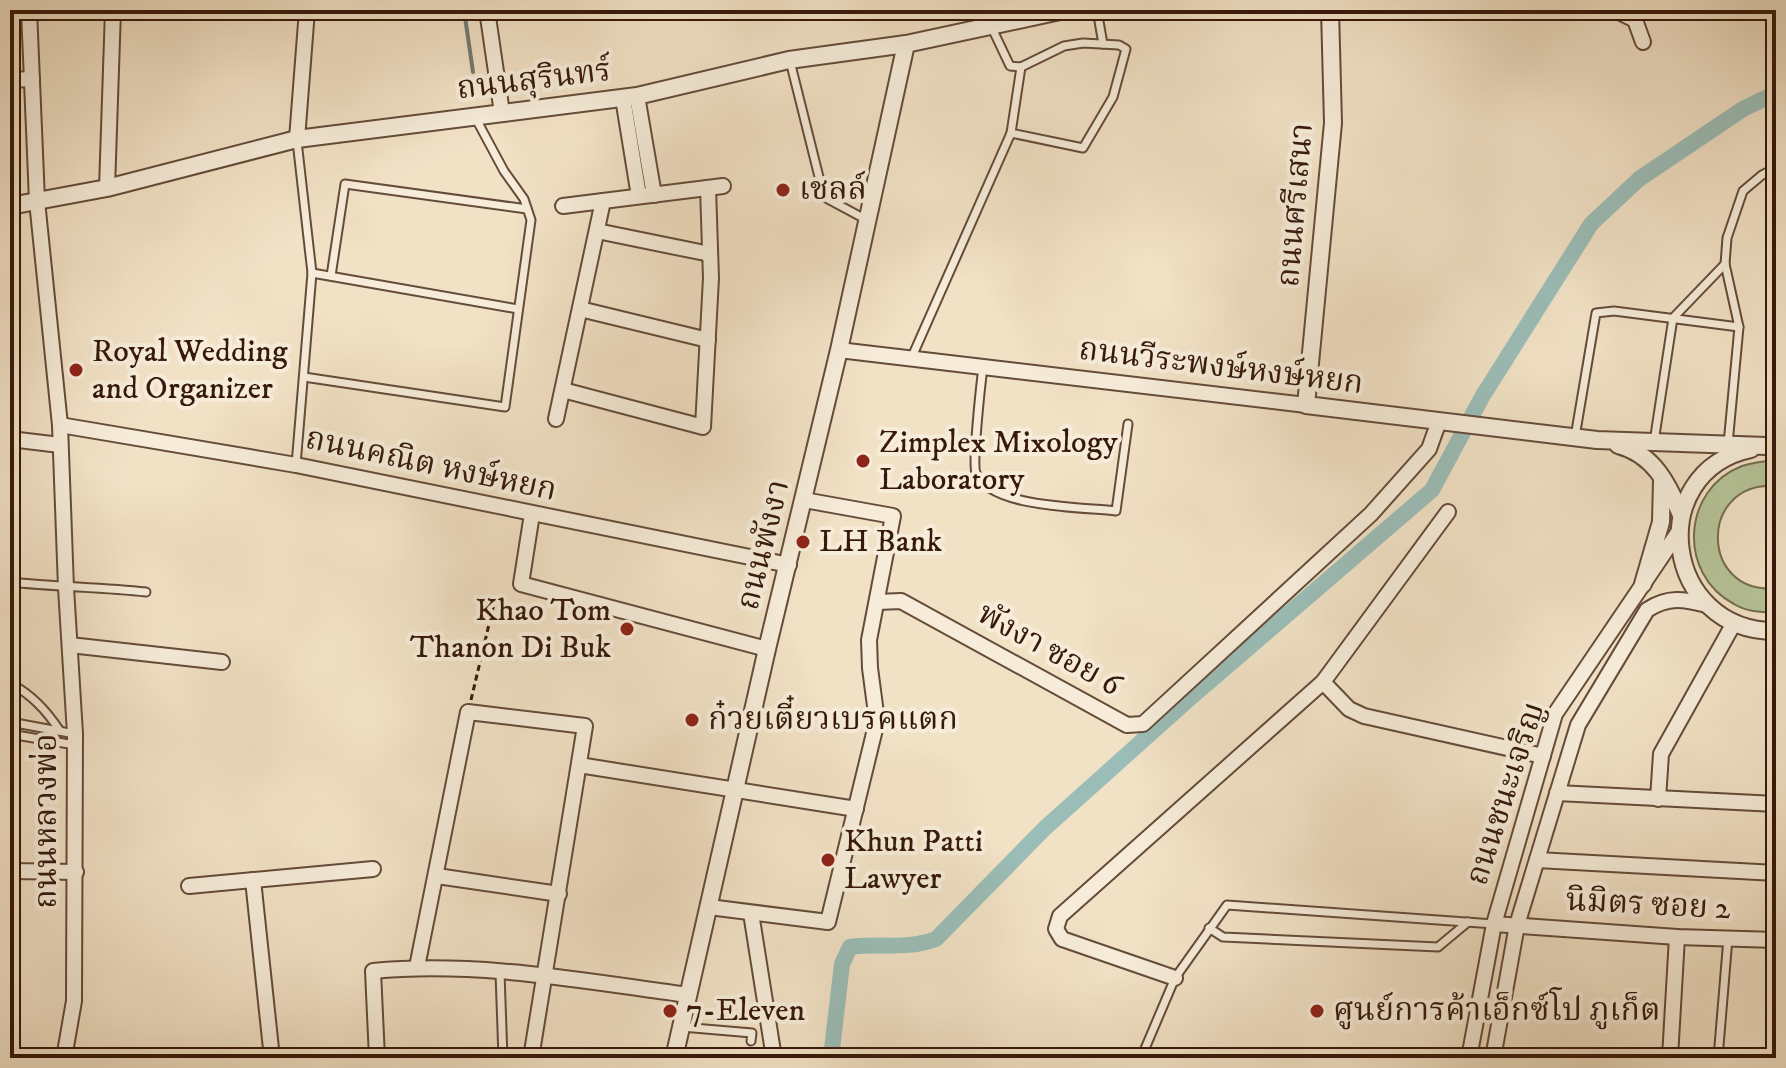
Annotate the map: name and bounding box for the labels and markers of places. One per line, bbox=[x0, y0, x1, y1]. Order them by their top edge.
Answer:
place label: เชลล์ bbox=[799, 170, 867, 210]
marker: เชลล์ bbox=[774, 181, 792, 199]
place label: Royal Wedding and Organizer bbox=[92, 332, 288, 409]
marker: Royal Wedding and Organizer bbox=[67, 361, 85, 379]
place label: Zimplex Mixology Laboratory bbox=[879, 423, 1119, 500]
marker: Zimplex Mixology Laboratory bbox=[854, 452, 872, 470]
place label: LH Bank bbox=[819, 522, 942, 562]
marker: LH Bank bbox=[794, 533, 812, 551]
place label: Khao Tom Thanon Di Buk bbox=[410, 591, 611, 668]
marker: Khao Tom Thanon Di Buk bbox=[618, 620, 636, 638]
place label: ก๋วยเตี๋ยวเบรคแตก bbox=[708, 695, 958, 740]
marker: ก๋วยเตี๋ยวเบรคแตก bbox=[683, 711, 701, 729]
place label: Khun Patti Lawyer bbox=[844, 822, 983, 899]
marker: Khun Patti Lawyer bbox=[819, 851, 837, 869]
place label: ศูนย์การค้าเอ็กซ์โป ภูเก็ต bbox=[1333, 987, 1660, 1031]
place label: 7-Eleven bbox=[686, 991, 806, 1031]
marker: 7-Eleven bbox=[661, 1002, 679, 1020]
marker: ศูนย์การค้าเอ็กซ์โป ภูเก็ต bbox=[1308, 1002, 1326, 1020]

